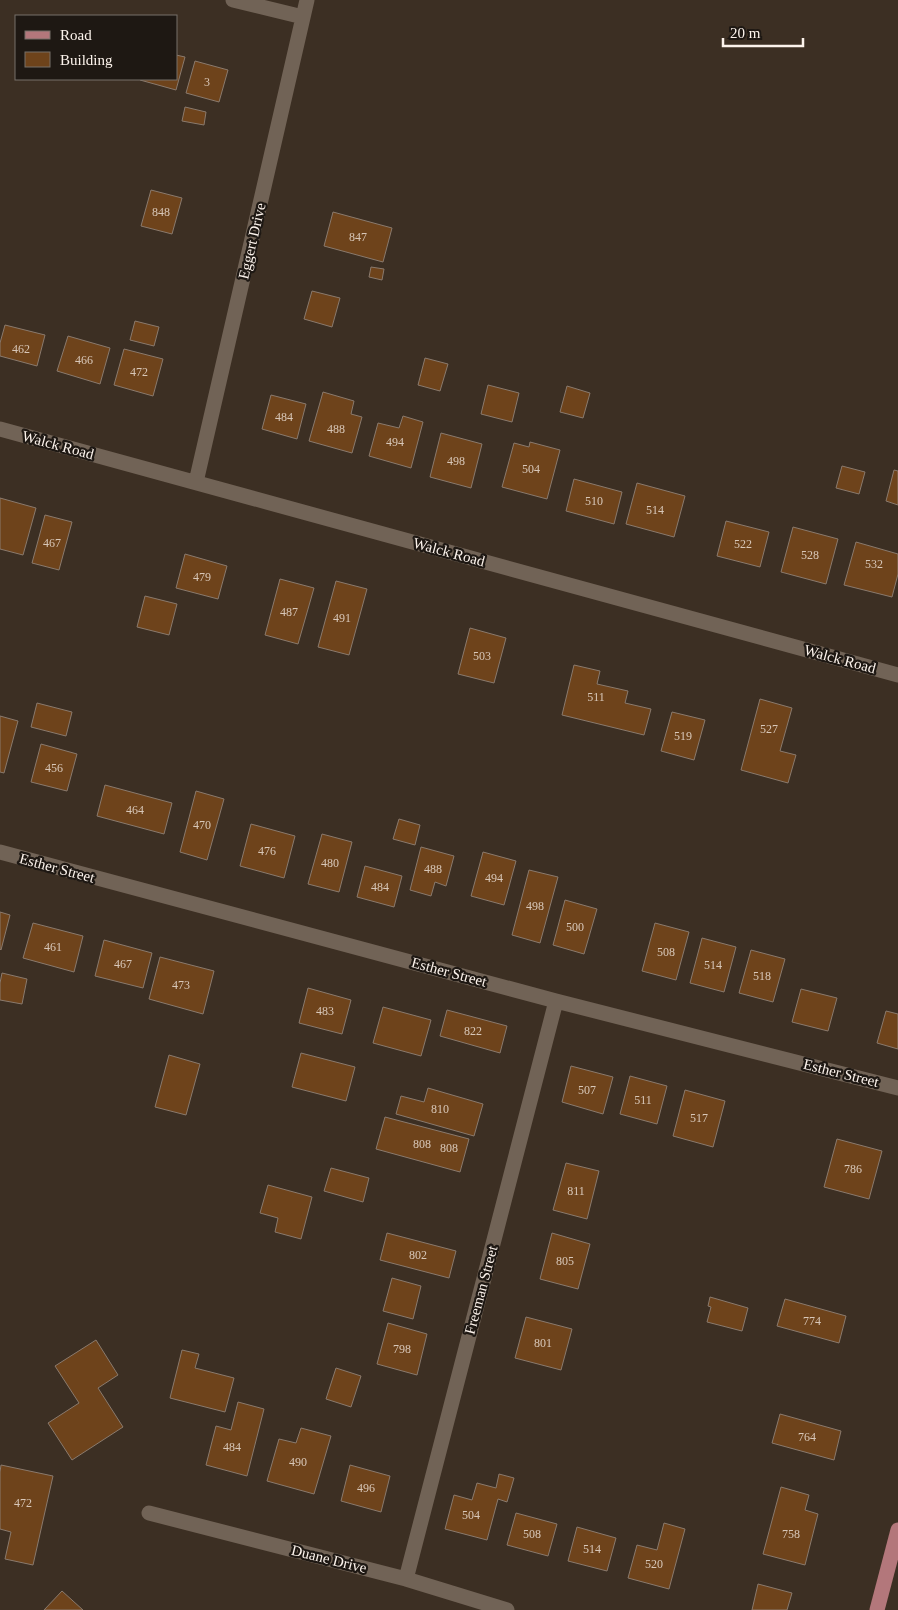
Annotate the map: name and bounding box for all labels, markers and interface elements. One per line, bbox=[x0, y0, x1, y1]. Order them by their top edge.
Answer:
legend bbox=[15, 15, 178, 80]
scale bar bbox=[723, 15, 803, 47]
text: 20 m bbox=[730, 25, 761, 41]
text: Road bbox=[60, 27, 92, 43]
text: Building bbox=[60, 52, 113, 68]
house number: 3 bbox=[204, 75, 210, 89]
street label: Eggert Drive bbox=[235, 201, 269, 281]
house number: 848 bbox=[152, 205, 170, 219]
house number: 847 bbox=[349, 230, 367, 244]
house number: 462 bbox=[12, 342, 30, 356]
house number: 466 bbox=[75, 353, 93, 367]
house number: 472 bbox=[130, 365, 148, 379]
house number: 484 bbox=[275, 410, 293, 424]
house number: 488 bbox=[327, 422, 345, 436]
street label: Walck Road bbox=[20, 428, 96, 462]
house number: 494 bbox=[386, 435, 404, 449]
house number: 498 bbox=[447, 454, 465, 468]
house number: 504 bbox=[522, 462, 540, 476]
house number: 510 bbox=[585, 494, 603, 508]
house number: 514 bbox=[646, 503, 664, 517]
street label: Walck Road bbox=[411, 535, 487, 569]
house number: 467 bbox=[43, 536, 61, 550]
house number: 522 bbox=[734, 537, 752, 551]
house number: 528 bbox=[801, 548, 819, 562]
house number: 532 bbox=[865, 557, 883, 571]
house number: 479 bbox=[193, 570, 211, 584]
house number: 487 bbox=[280, 605, 298, 619]
house number: 491 bbox=[333, 611, 351, 625]
street label: Walck Road bbox=[802, 642, 878, 676]
house number: 503 bbox=[473, 649, 491, 663]
house number: 511 bbox=[587, 690, 605, 704]
house number: 527 bbox=[760, 722, 778, 736]
house number: 519 bbox=[674, 729, 692, 743]
house number: 456 bbox=[45, 761, 63, 775]
house number: 464 bbox=[126, 803, 144, 817]
house number: 470 bbox=[193, 818, 211, 832]
house number: 476 bbox=[258, 844, 276, 858]
street label: Esther Street bbox=[18, 850, 97, 886]
house number: 480 bbox=[321, 856, 339, 870]
house number: 488 bbox=[424, 862, 442, 876]
house number: 494 bbox=[485, 871, 503, 885]
house number: 484 bbox=[371, 880, 389, 894]
house number: 498 bbox=[526, 899, 544, 913]
house number: 500 bbox=[566, 920, 584, 934]
house number: 461 bbox=[44, 940, 62, 954]
house number: 508 bbox=[657, 945, 675, 959]
street label: Esther Street bbox=[410, 954, 489, 990]
house number: 467 bbox=[114, 957, 132, 971]
house number: 514 bbox=[704, 958, 722, 972]
house number: 518 bbox=[753, 969, 771, 983]
house number: 473 bbox=[172, 978, 190, 992]
house number: 483 bbox=[316, 1004, 334, 1018]
house number: 822 bbox=[464, 1024, 482, 1038]
street label: Esther Street bbox=[802, 1056, 881, 1090]
house number: 507 bbox=[578, 1083, 596, 1097]
house number: 511 bbox=[634, 1093, 652, 1107]
house number: 810 bbox=[431, 1102, 449, 1116]
house number: 517 bbox=[690, 1111, 708, 1125]
house number: 808 bbox=[413, 1137, 431, 1151]
house number: 808 bbox=[440, 1141, 458, 1155]
house number: 786 bbox=[844, 1162, 862, 1176]
house number: 811 bbox=[567, 1184, 585, 1198]
street label: Freeman Street bbox=[461, 1243, 501, 1336]
house number: 802 bbox=[409, 1248, 427, 1262]
house number: 805 bbox=[556, 1254, 574, 1268]
house number: 774 bbox=[803, 1314, 821, 1328]
house number: 801 bbox=[534, 1336, 552, 1350]
house number: 798 bbox=[393, 1342, 411, 1356]
house number: 764 bbox=[798, 1430, 816, 1444]
house number: 484 bbox=[223, 1440, 241, 1454]
house number: 490 bbox=[289, 1455, 307, 1469]
house number: 496 bbox=[357, 1481, 375, 1495]
house number: 472 bbox=[14, 1496, 32, 1510]
house number: 504 bbox=[462, 1508, 480, 1522]
house number: 508 bbox=[523, 1527, 541, 1541]
house number: 758 bbox=[782, 1527, 800, 1541]
street label: Duane Drive bbox=[290, 1542, 369, 1576]
house number: 514 bbox=[583, 1542, 601, 1556]
house number: 520 bbox=[645, 1557, 663, 1571]

